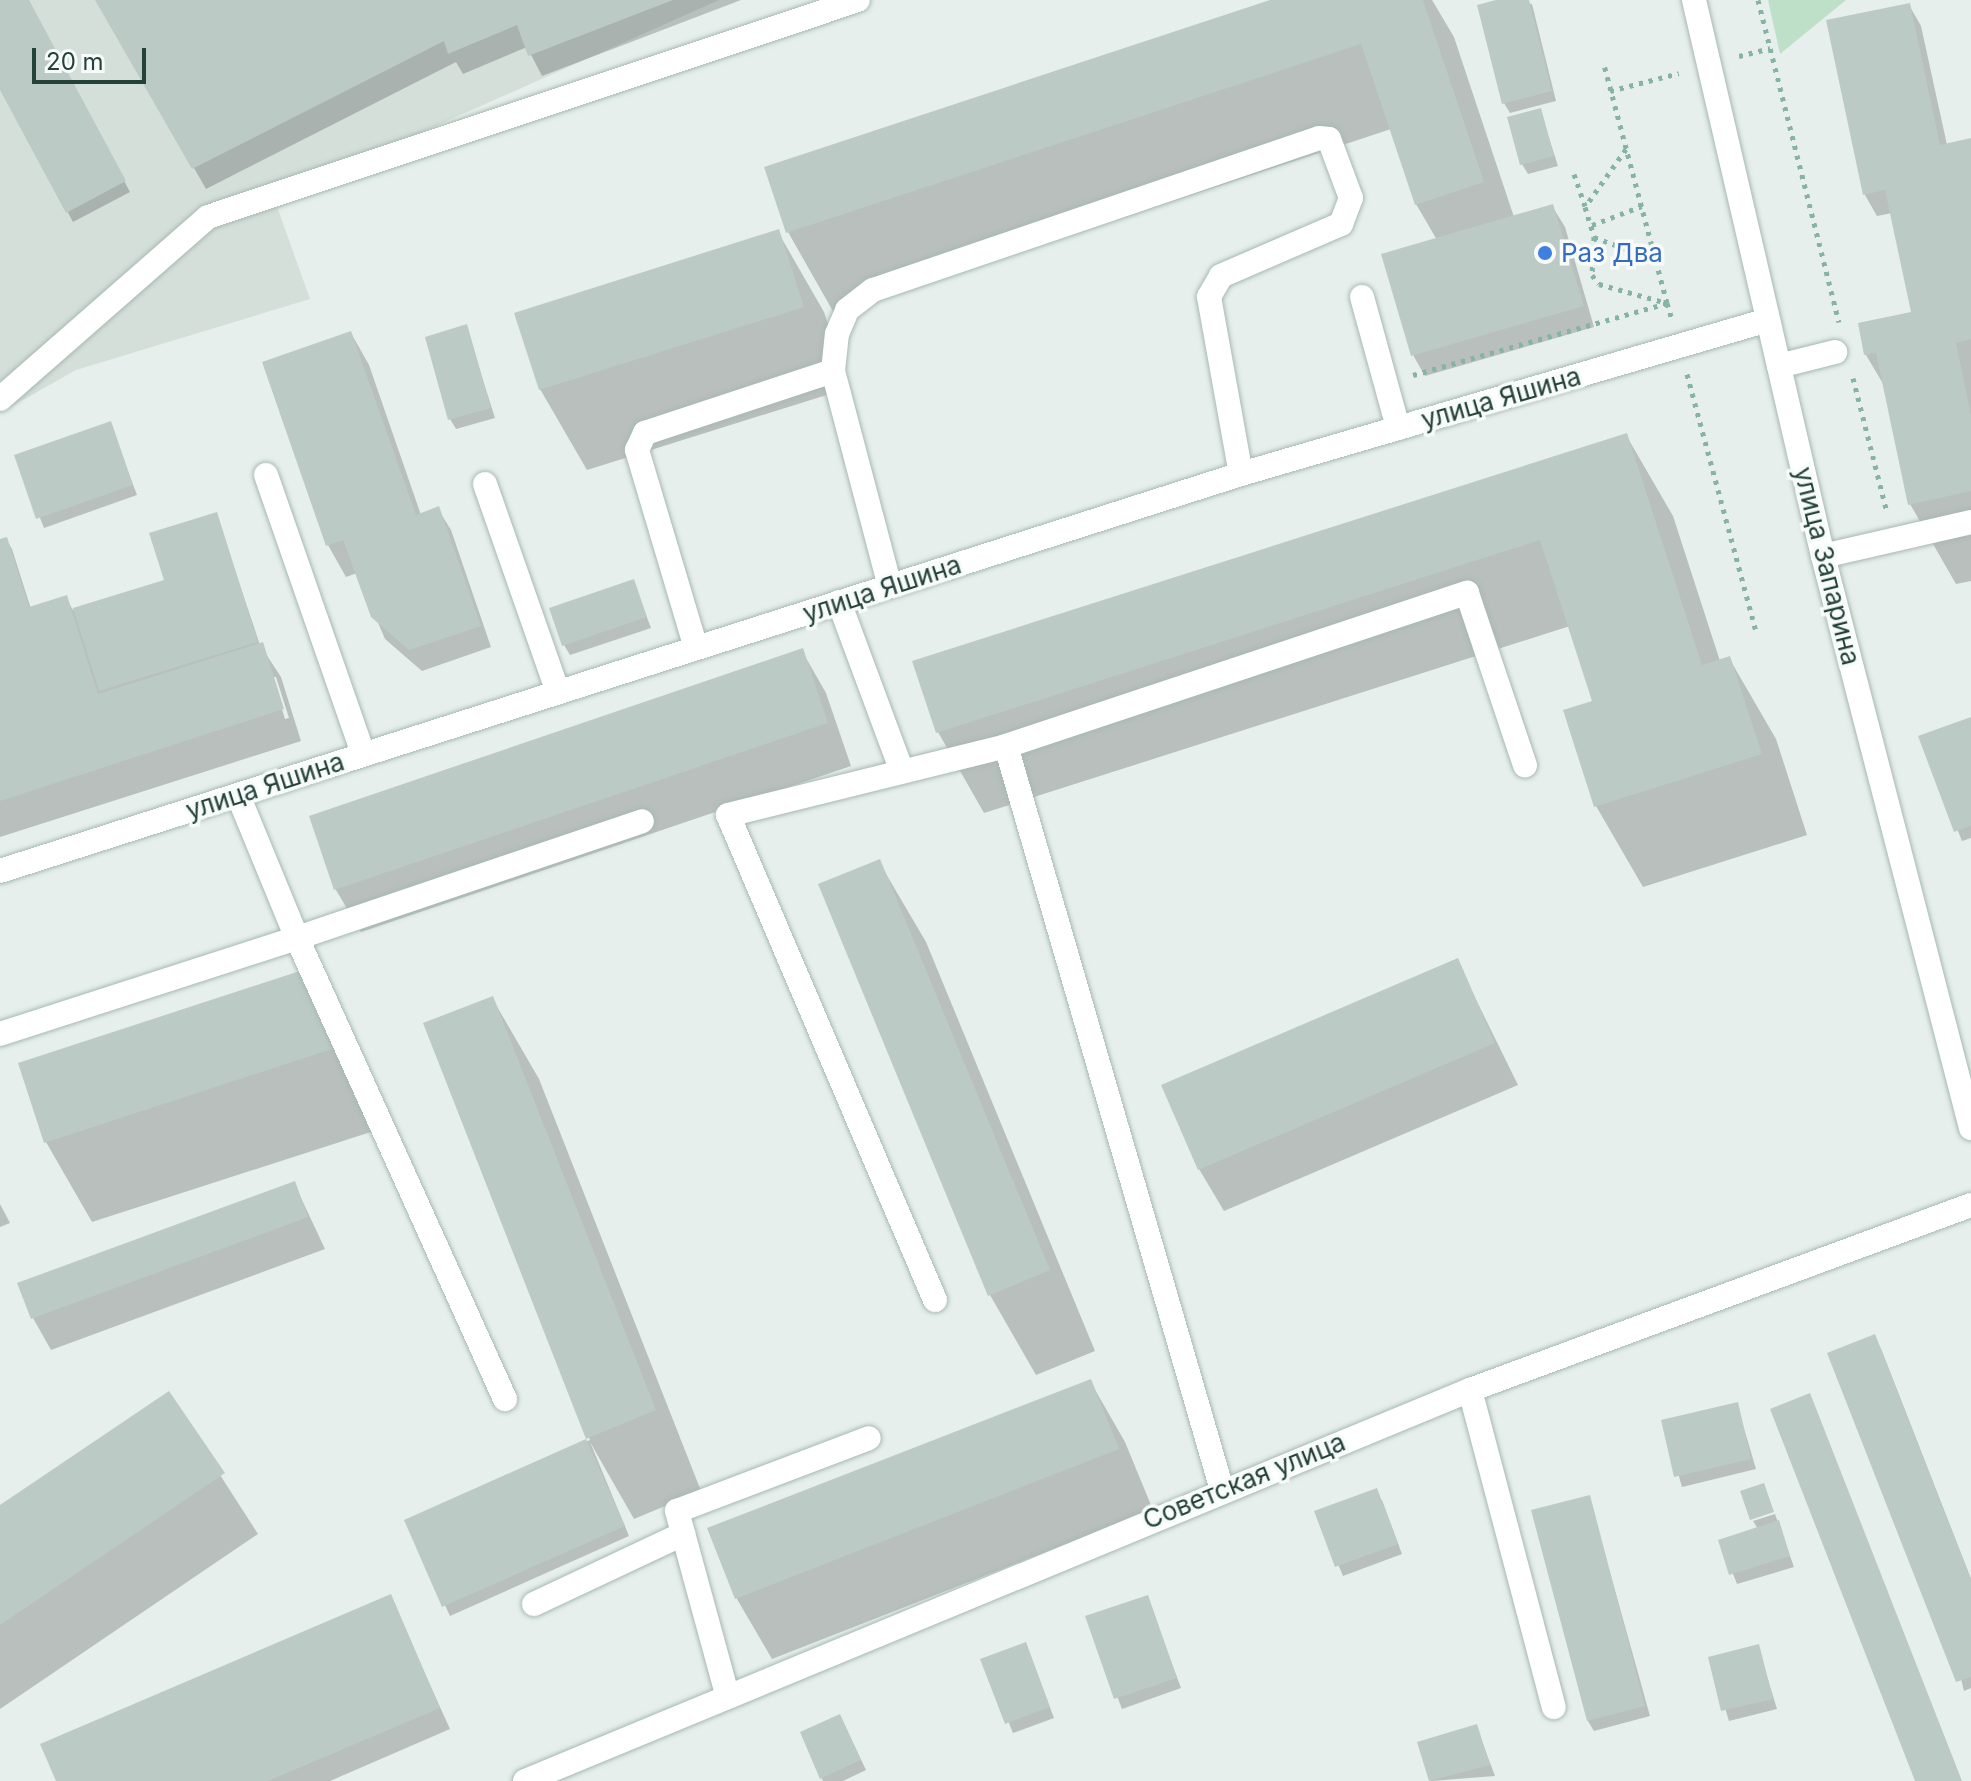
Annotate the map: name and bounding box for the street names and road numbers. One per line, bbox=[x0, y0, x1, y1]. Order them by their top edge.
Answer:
street label: улица Яшина bbox=[1418, 360, 1584, 436]
street label: улица Запарина bbox=[1787, 464, 1867, 668]
street label: улица Яшина bbox=[799, 549, 965, 629]
street label: улица Яшина bbox=[182, 746, 348, 826]
street label: Советская улица bbox=[1138, 1426, 1350, 1536]

